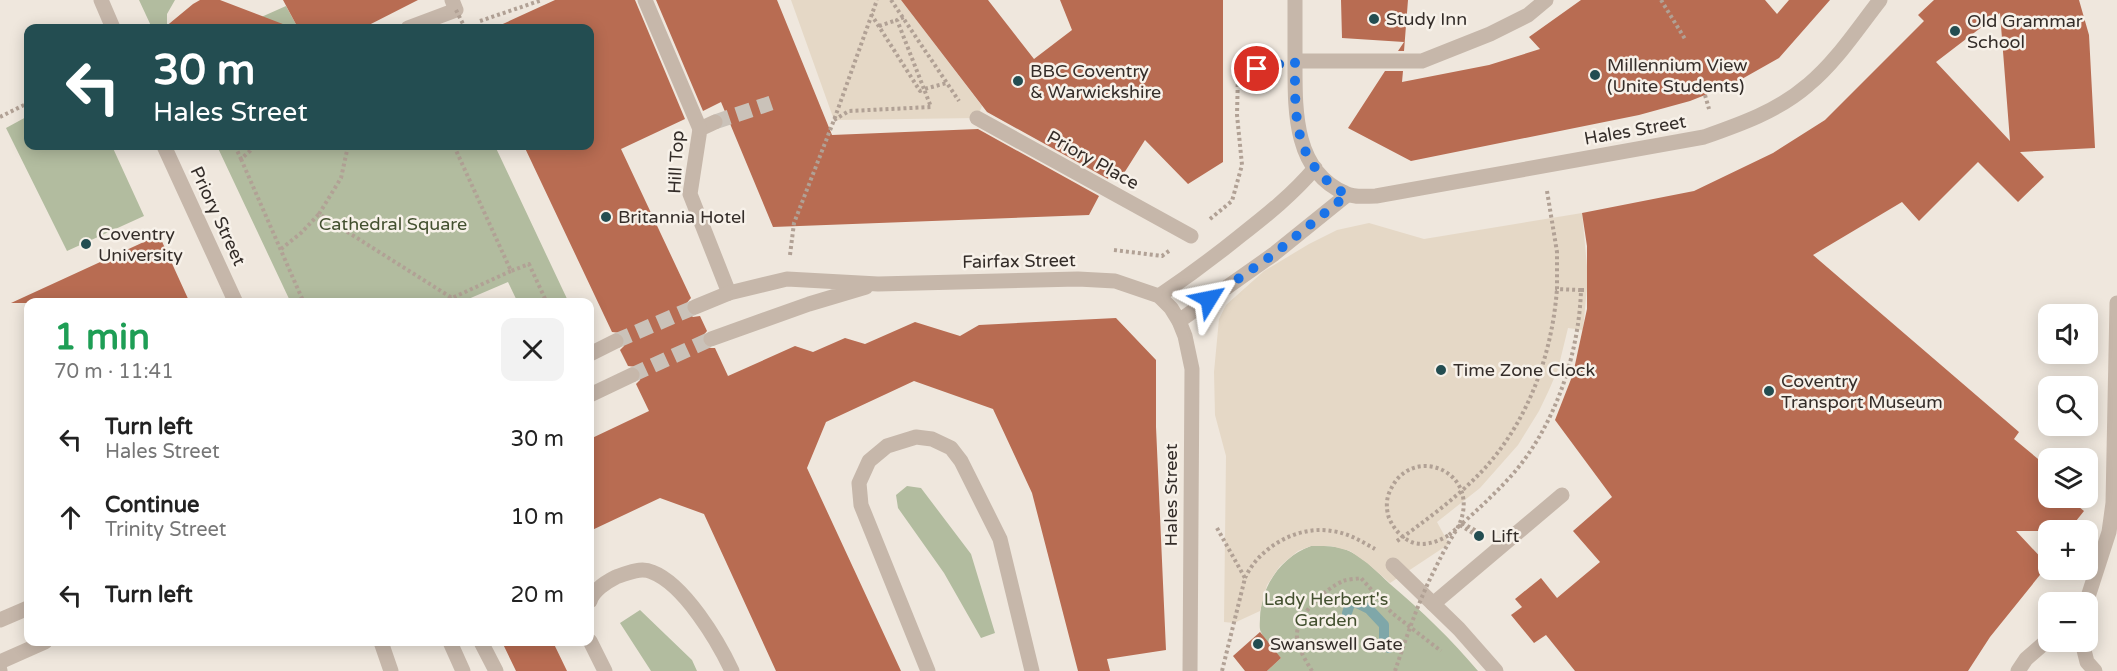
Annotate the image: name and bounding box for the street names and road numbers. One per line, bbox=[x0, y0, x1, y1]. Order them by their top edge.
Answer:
street label: Hales Street bbox=[1582, 110, 1688, 150]
street label: Priory Place bbox=[1043, 126, 1143, 194]
street label: Hill Top bbox=[663, 130, 689, 194]
street label: Priory Street bbox=[185, 163, 251, 269]
street label: Fairfax Street bbox=[962, 249, 1076, 273]
street label: Hales Street bbox=[1160, 443, 1182, 547]

